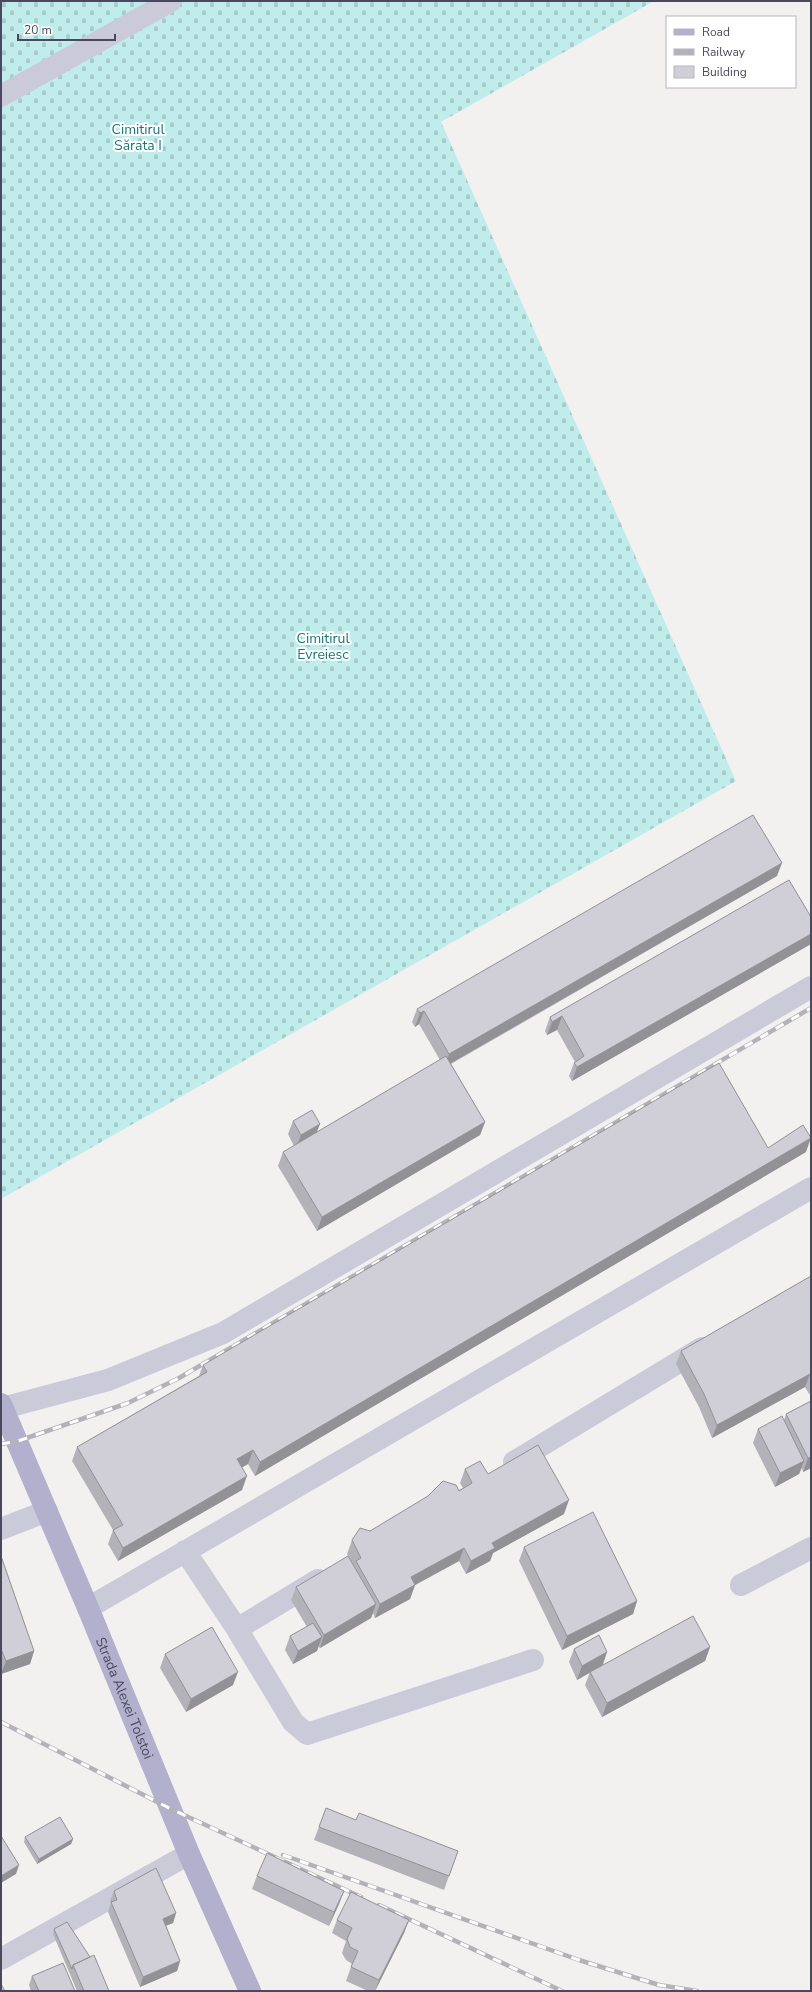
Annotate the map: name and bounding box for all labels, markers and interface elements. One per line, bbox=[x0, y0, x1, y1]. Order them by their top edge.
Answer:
scale bar bbox=[18, 16, 115, 42]
legend bbox=[666, 16, 796, 88]
text: 20 m bbox=[24, 22, 52, 38]
text: Road bbox=[702, 24, 730, 40]
text: Railway bbox=[702, 44, 746, 60]
text: Building bbox=[702, 64, 747, 80]
park label: Cimitirul Sărata I bbox=[111, 120, 165, 155]
park label: Cimitirul Evreiesc bbox=[296, 629, 350, 664]
street label: Strada Alexei Tolstoi bbox=[91, 1634, 158, 1762]

